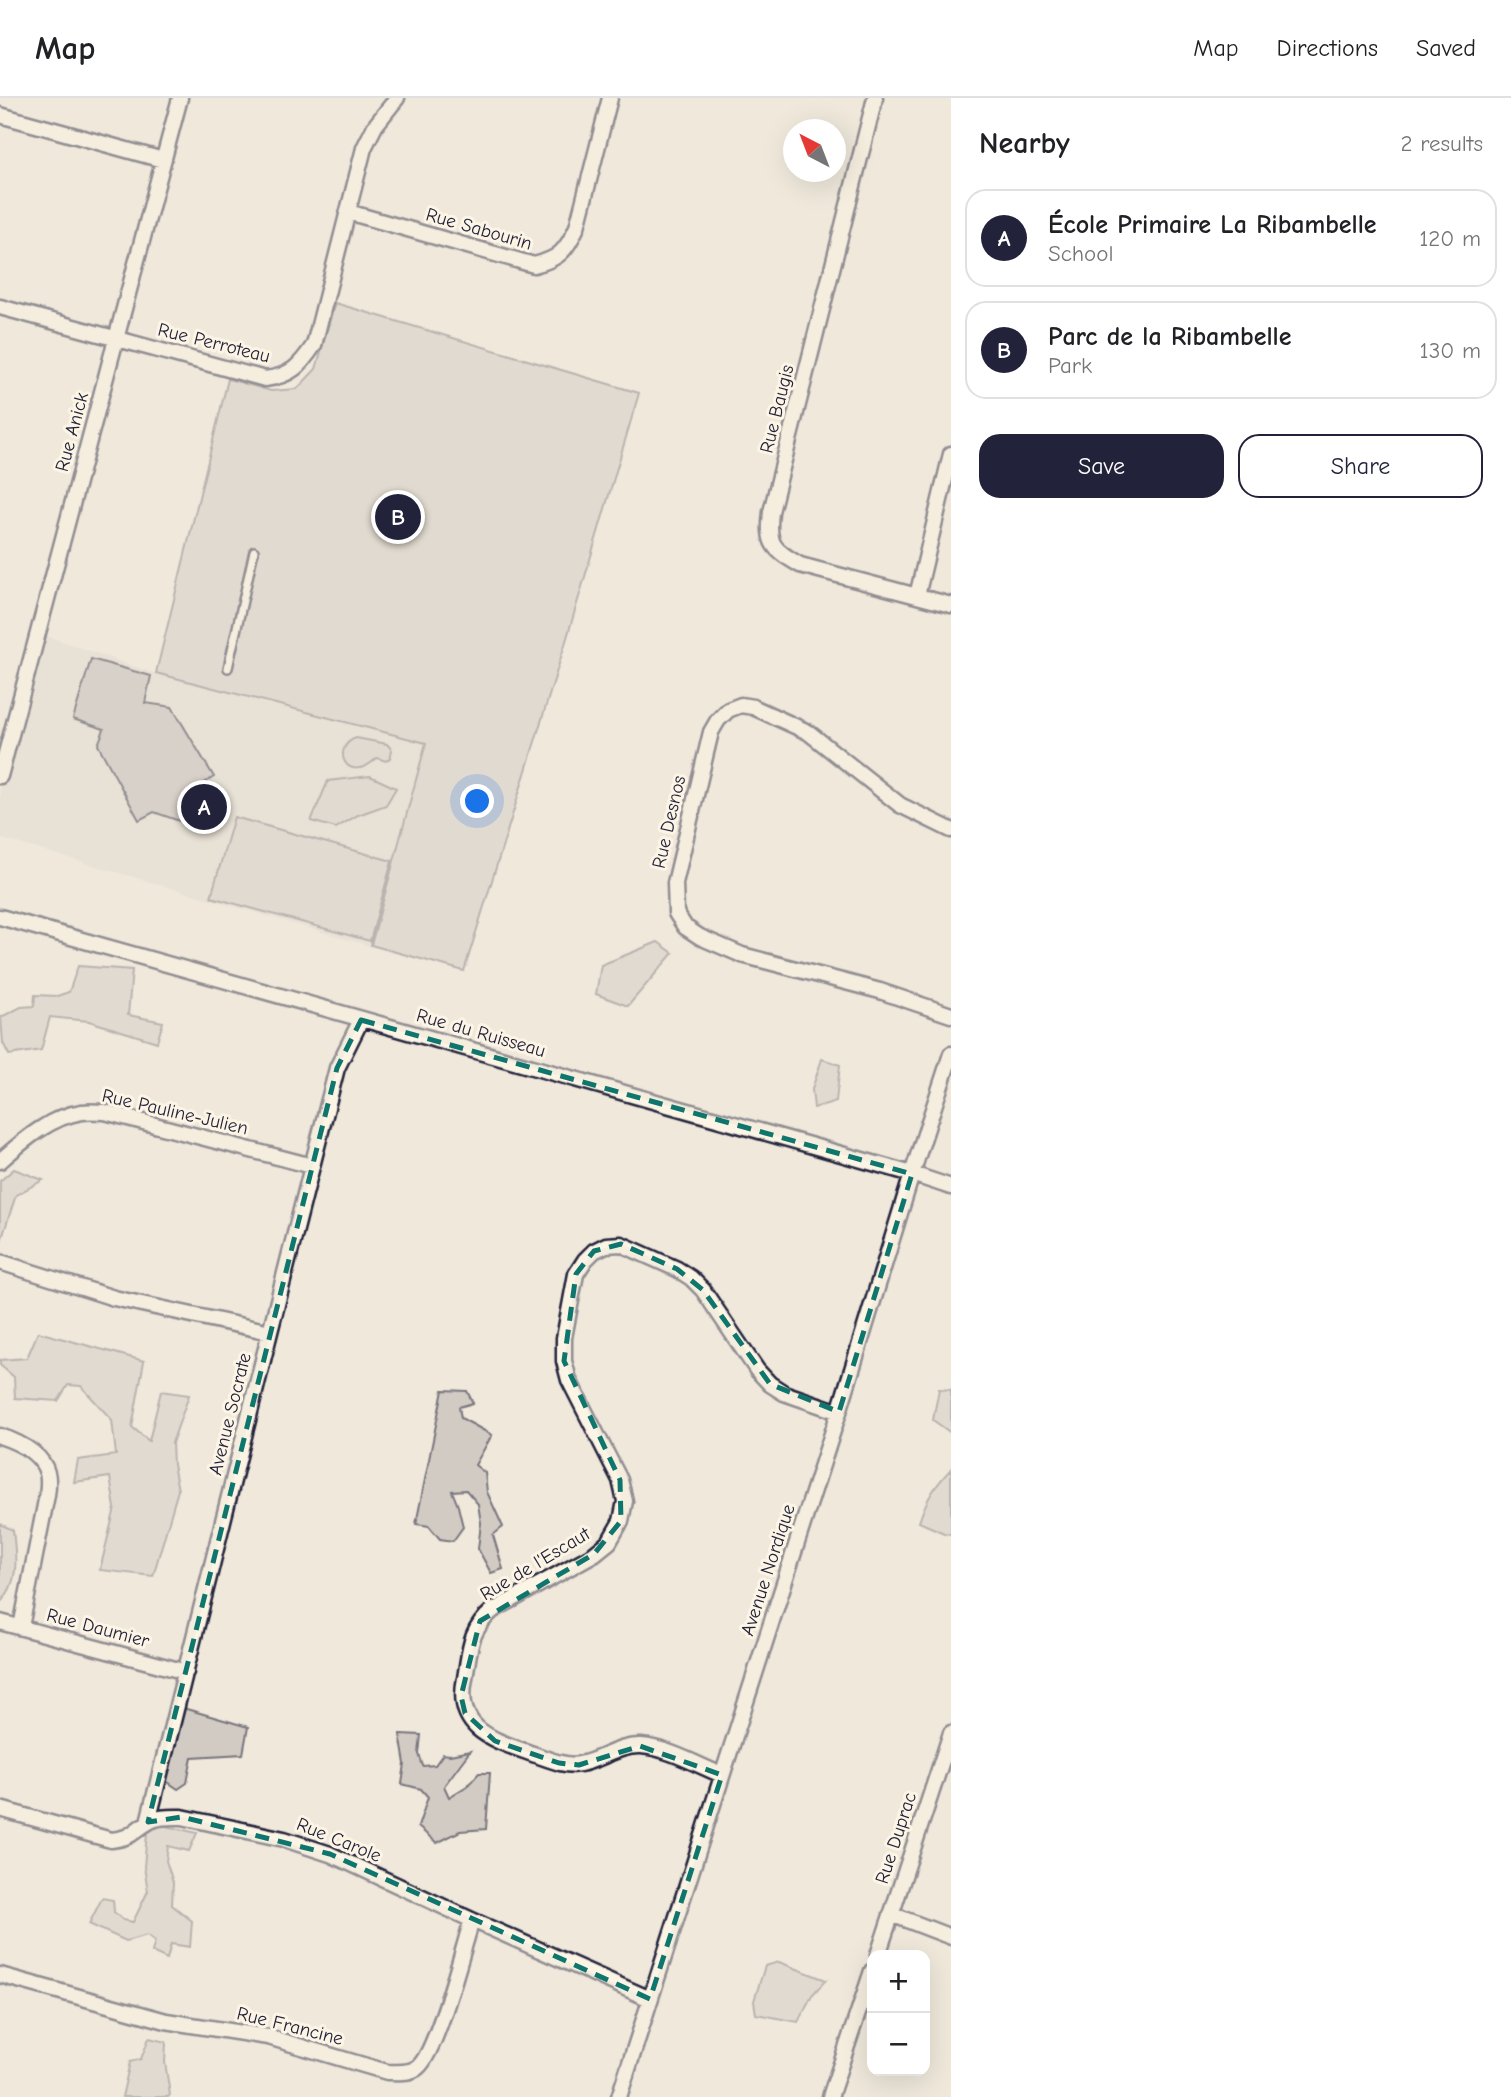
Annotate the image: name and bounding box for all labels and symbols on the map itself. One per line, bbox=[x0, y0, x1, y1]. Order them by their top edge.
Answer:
north arrow bbox=[783, 119, 846, 182]
street label: Rue Sabourin bbox=[423, 203, 535, 255]
street label: Rue Perroteau bbox=[156, 318, 272, 368]
street label: Rue Baugis bbox=[755, 362, 799, 456]
street label: Rue Anick bbox=[51, 389, 93, 474]
pin: B bbox=[375, 491, 421, 543]
street label: Rue Desnos bbox=[648, 773, 690, 871]
pin: A bbox=[181, 781, 227, 833]
your location bbox=[460, 784, 494, 818]
street label: Rue du Ruisseau bbox=[414, 1004, 548, 1062]
street label: Rue Pauline-Julien bbox=[100, 1084, 250, 1140]
street label: Avenue Socrate bbox=[204, 1351, 256, 1477]
street label: Avenue Nordique bbox=[736, 1501, 800, 1639]
street label: Rue de l'Escaut bbox=[476, 1522, 594, 1605]
street label: Rue Daumier bbox=[44, 1604, 152, 1652]
street label: Rue Duprac bbox=[871, 1790, 921, 1886]
street label: Rue Carole bbox=[293, 1813, 385, 1867]
street label: Rue Francine bbox=[235, 2002, 345, 2050]

